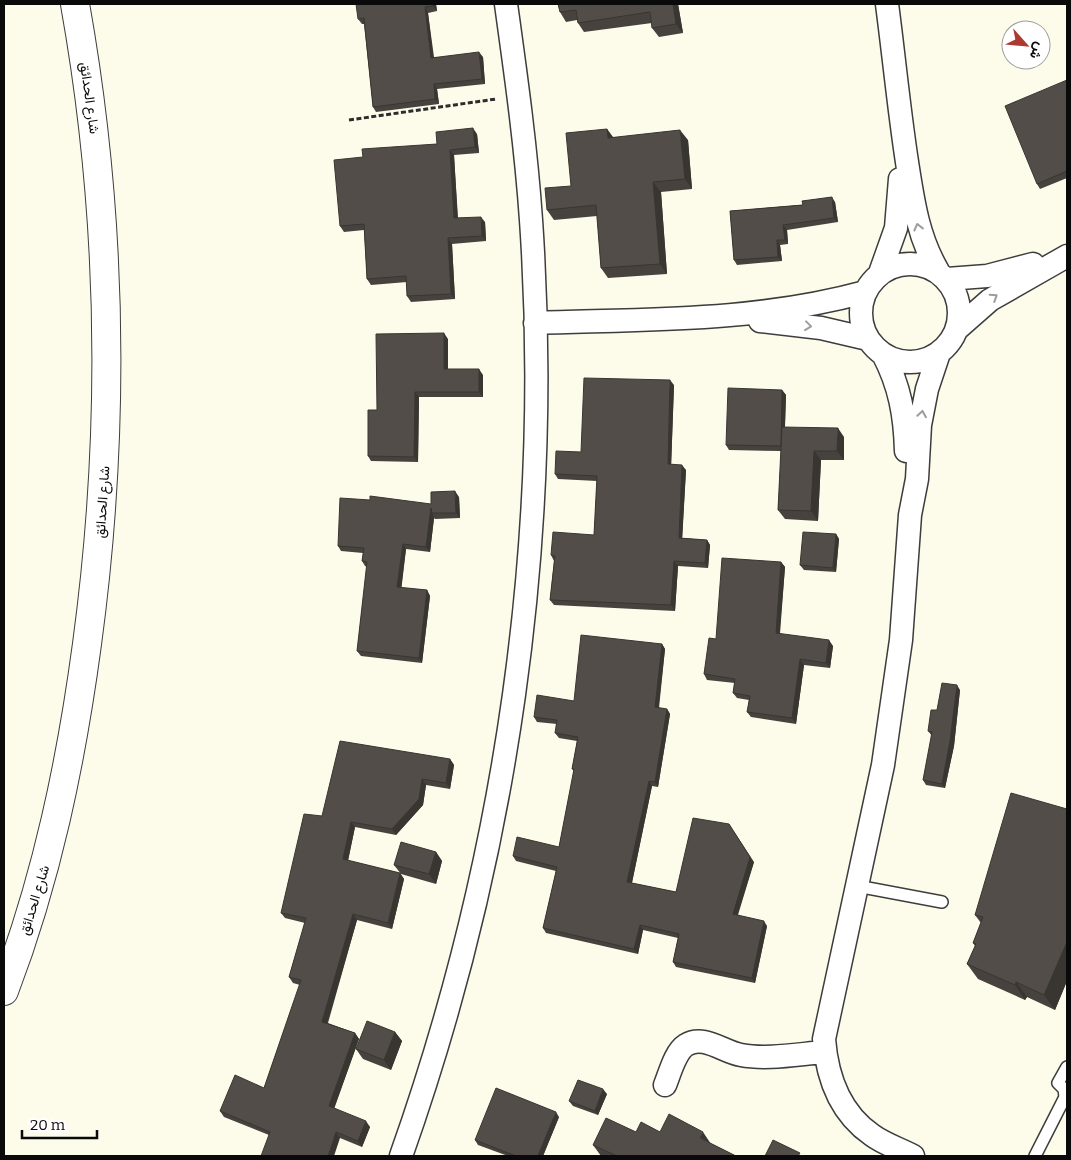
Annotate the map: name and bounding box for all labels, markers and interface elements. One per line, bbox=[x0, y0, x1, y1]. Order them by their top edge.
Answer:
north arrow bbox=[1001, 20, 1051, 70]
text: ش bbox=[1026, 39, 1049, 62]
street label: شارع الحدائق bbox=[74, 61, 103, 135]
one-way arrow bbox=[914, 223, 924, 231]
one-way arrow bbox=[989, 294, 998, 304]
one-way arrow bbox=[804, 320, 812, 331]
one-way arrow bbox=[916, 410, 926, 419]
street label: شارع الحدائق bbox=[91, 465, 115, 539]
street label: شارع الحدائق bbox=[16, 863, 55, 938]
scale bar bbox=[22, 1108, 98, 1140]
text: 20 m bbox=[30, 1116, 66, 1134]

